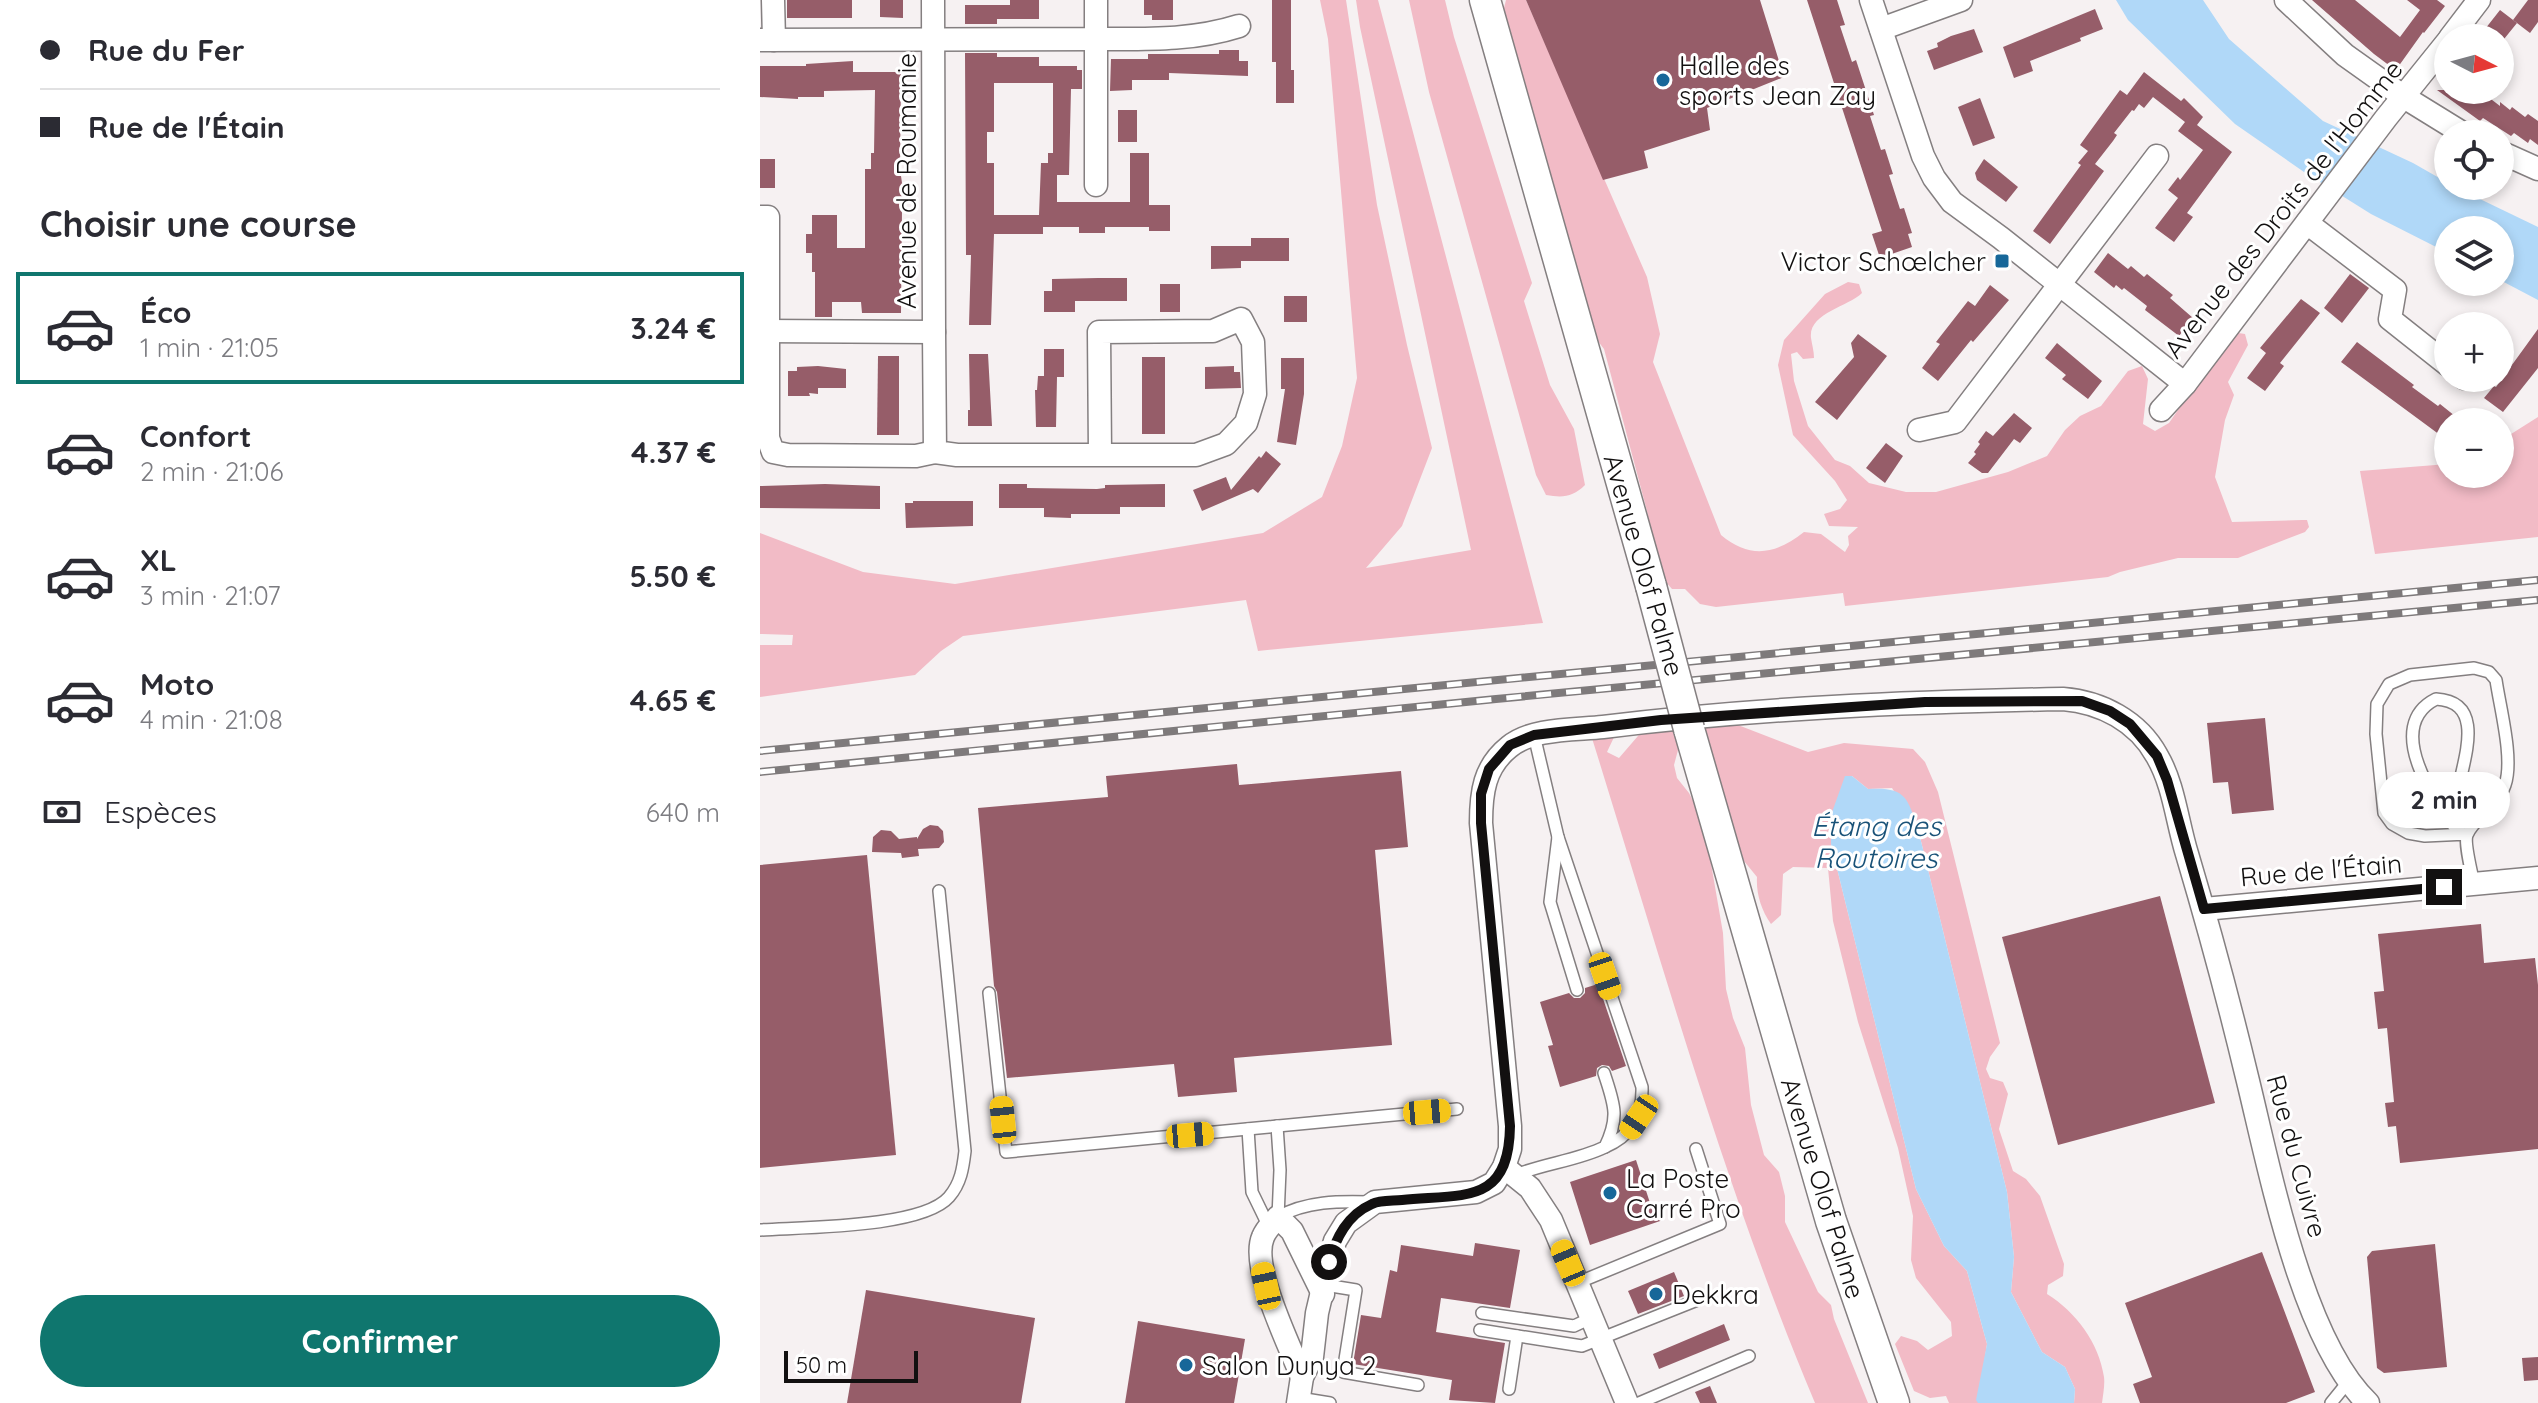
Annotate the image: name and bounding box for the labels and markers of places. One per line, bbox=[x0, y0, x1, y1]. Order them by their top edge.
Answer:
place label: Halle des sports Jean Zay bbox=[1679, 49, 1876, 112]
marker: Halle des sports Jean Zay bbox=[1654, 71, 1672, 89]
place label: Victor Schœlcher bbox=[1780, 245, 1986, 278]
marker: Victor Schœlcher bbox=[1993, 252, 2011, 270]
place label: La Poste Carré Pro bbox=[1626, 1162, 1741, 1225]
marker: La Poste Carré Pro bbox=[1601, 1184, 1619, 1202]
place label: Dekkra bbox=[1672, 1278, 1759, 1311]
marker: Dekkra bbox=[1647, 1285, 1665, 1303]
place label: Salon Dunya 2 bbox=[1202, 1349, 1376, 1382]
marker: Salon Dunya 2 bbox=[1177, 1356, 1195, 1374]

